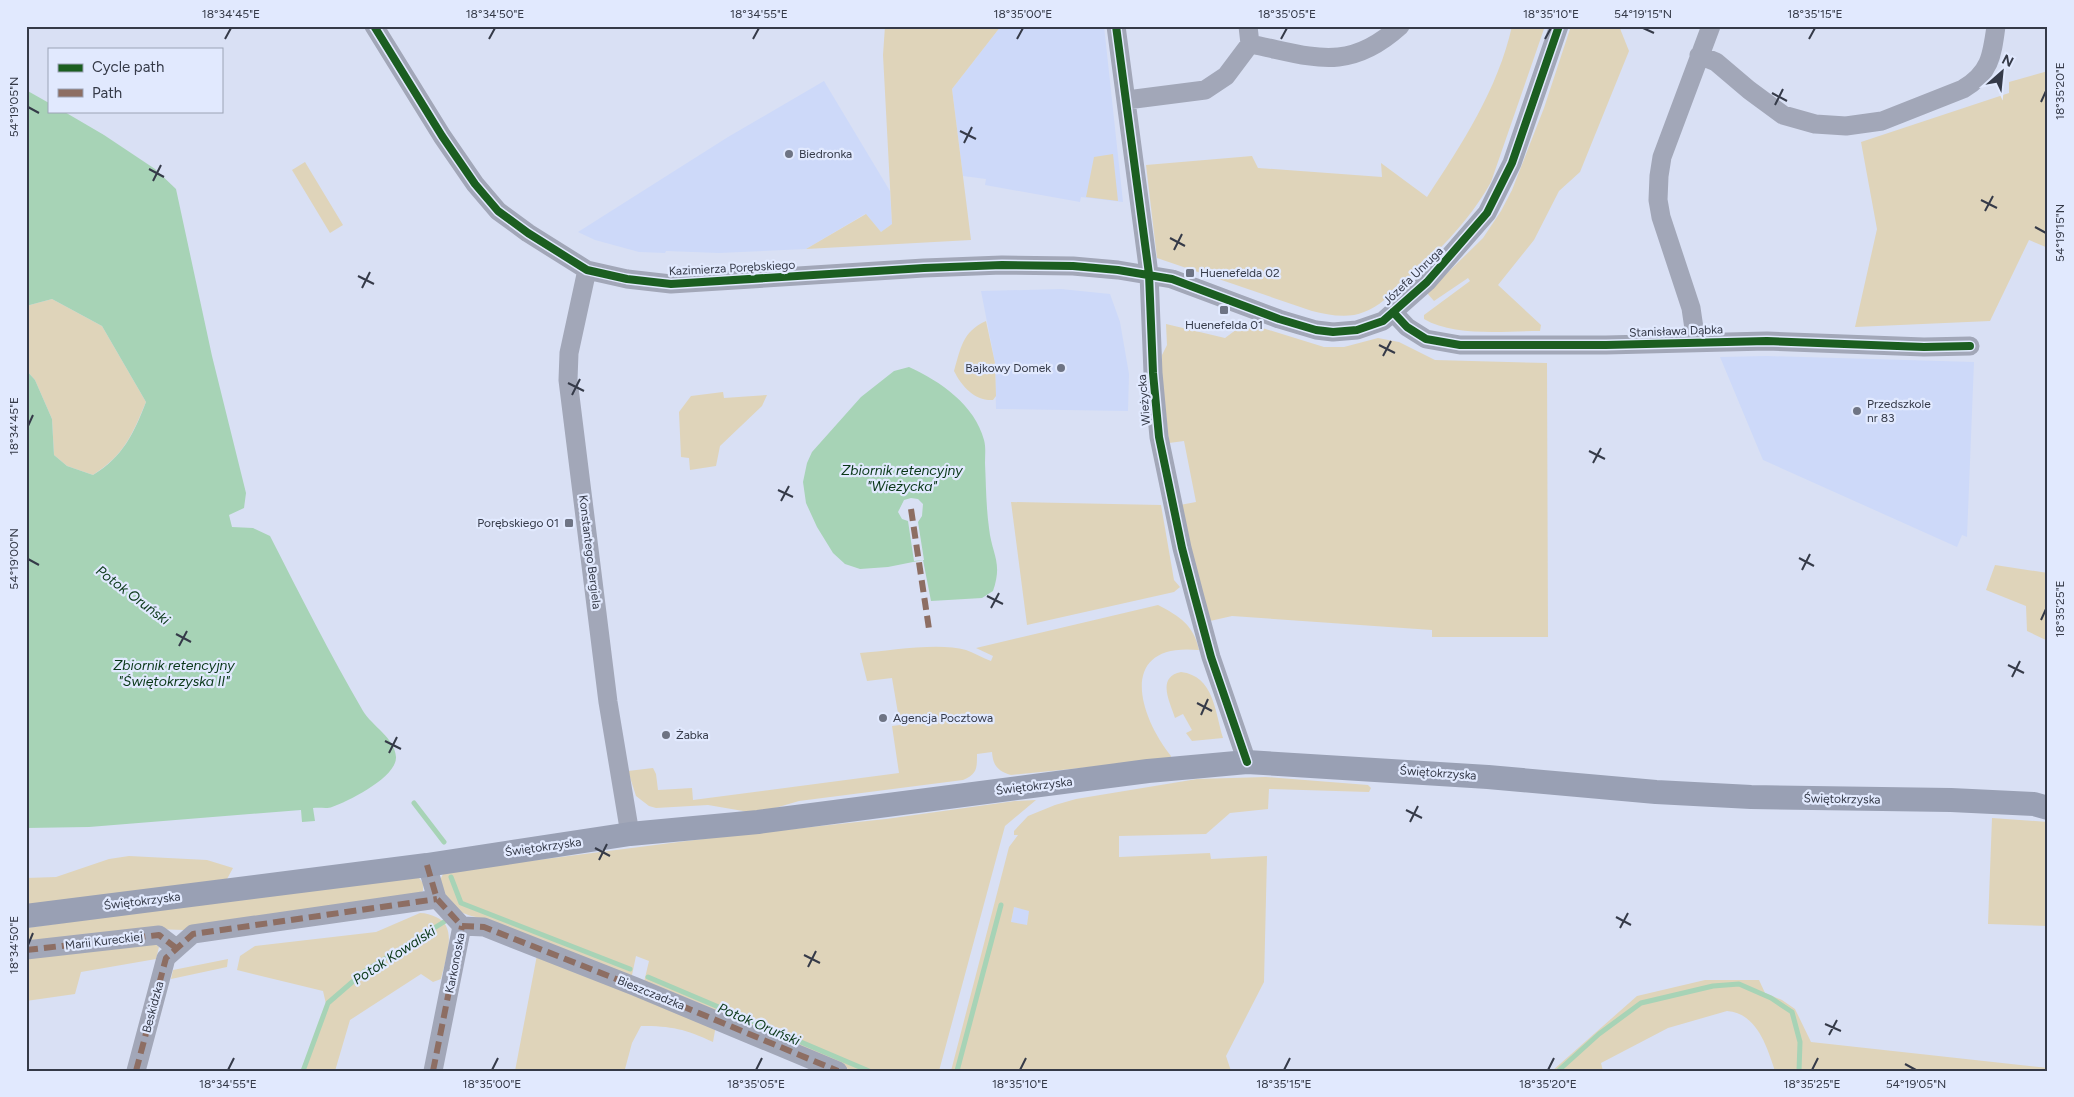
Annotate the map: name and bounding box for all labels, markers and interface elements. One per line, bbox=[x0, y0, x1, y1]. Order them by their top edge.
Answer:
text: 18°34'45"E bbox=[202, 7, 260, 21]
text: 18°34'50"E bbox=[466, 7, 524, 21]
text: 18°34'55"E bbox=[730, 7, 788, 21]
text: 18°35'00"E bbox=[994, 7, 1052, 21]
text: 18°35'05"E bbox=[1258, 7, 1316, 21]
text: 18°35'10"E bbox=[1523, 7, 1579, 21]
text: 54°19'15"N bbox=[1614, 7, 1672, 21]
text: 18°35'15"E bbox=[1787, 7, 1843, 21]
legend bbox=[48, 48, 222, 112]
north arrow bbox=[1976, 48, 2026, 98]
text: N bbox=[1999, 51, 2016, 71]
text: Cycle path bbox=[92, 58, 164, 76]
text: 18°35'20"E bbox=[2053, 62, 2067, 120]
text: 54°19'05"N bbox=[7, 77, 21, 137]
text: Path bbox=[92, 84, 122, 102]
place label: Biedronka bbox=[799, 147, 852, 161]
marker: Biedronka bbox=[783, 148, 795, 160]
text: 54°19'15"N bbox=[2053, 204, 2067, 262]
street label: Józefa Unruga bbox=[1380, 244, 1446, 308]
street label: Kazimierza Porębskiego bbox=[668, 258, 796, 278]
place label: Huenefelda 02 bbox=[1200, 266, 1280, 280]
marker: Huenefelda 02 bbox=[1184, 267, 1196, 279]
marker: Huenefelda 01 bbox=[1218, 304, 1230, 316]
place label: Huenefelda 01 bbox=[1185, 318, 1263, 332]
street label: Stanisława Dąbka bbox=[1629, 322, 1723, 340]
place label: Bajkowy Domek bbox=[965, 361, 1051, 375]
marker: Bajkowy Domek bbox=[1055, 362, 1067, 374]
street label: Wieżycka bbox=[1135, 374, 1153, 426]
text: 18°34'45"E bbox=[7, 397, 21, 455]
place label: Przedszkole nr 83 bbox=[1867, 397, 1931, 425]
marker: Przedszkole nr 83 bbox=[1851, 405, 1863, 417]
water label: Zbiornik retencyjny "Wieżycka" bbox=[841, 462, 963, 495]
street label: Konstantego Bergiela bbox=[576, 494, 604, 610]
place label: Porębskiego 01 bbox=[477, 516, 559, 530]
marker: Porębskiego 01 bbox=[563, 517, 575, 529]
text: 54°19'00"N bbox=[7, 528, 21, 590]
water label: Potok Oruński bbox=[93, 562, 173, 629]
text: 18°35'25"E bbox=[2053, 580, 2067, 638]
water label: Zbiornik retencyjny "Świętokrzyska II" bbox=[113, 657, 235, 690]
place label: Agencja Pocztowa bbox=[893, 711, 993, 725]
marker: Agencja Pocztowa bbox=[877, 712, 889, 724]
place label: Żabka bbox=[676, 728, 709, 742]
marker: Żabka bbox=[660, 729, 672, 741]
street label: Świętokrzyska bbox=[1399, 763, 1477, 783]
street label: Świętokrzyska bbox=[995, 774, 1073, 798]
street label: Świętokrzyska bbox=[1803, 791, 1881, 807]
street label: Świętokrzyska bbox=[504, 835, 582, 859]
street label: Świętokrzyska bbox=[103, 889, 181, 913]
text: 18°34'50"E bbox=[7, 916, 21, 974]
water label: Potok Kowalski bbox=[350, 922, 439, 988]
street label: Marii Kureckiej bbox=[64, 929, 144, 953]
street label: Karkonoska bbox=[442, 932, 468, 994]
street label: Bieszczadzka bbox=[615, 973, 687, 1013]
street label: Beskidzka bbox=[139, 980, 167, 1034]
water label: Potok Oruński bbox=[715, 999, 803, 1050]
text: 18°34'55"E bbox=[199, 1077, 257, 1091]
text: 18°35'00"E bbox=[463, 1077, 521, 1091]
text: 18°35'05"E bbox=[727, 1077, 785, 1091]
text: 18°35'10"E bbox=[992, 1077, 1048, 1091]
text: 18°35'15"E bbox=[1256, 1077, 1312, 1091]
text: 18°35'20"E bbox=[1519, 1077, 1577, 1091]
text: 18°35'25"E bbox=[1783, 1077, 1841, 1091]
text: 54°19'05"N bbox=[1886, 1077, 1946, 1091]

